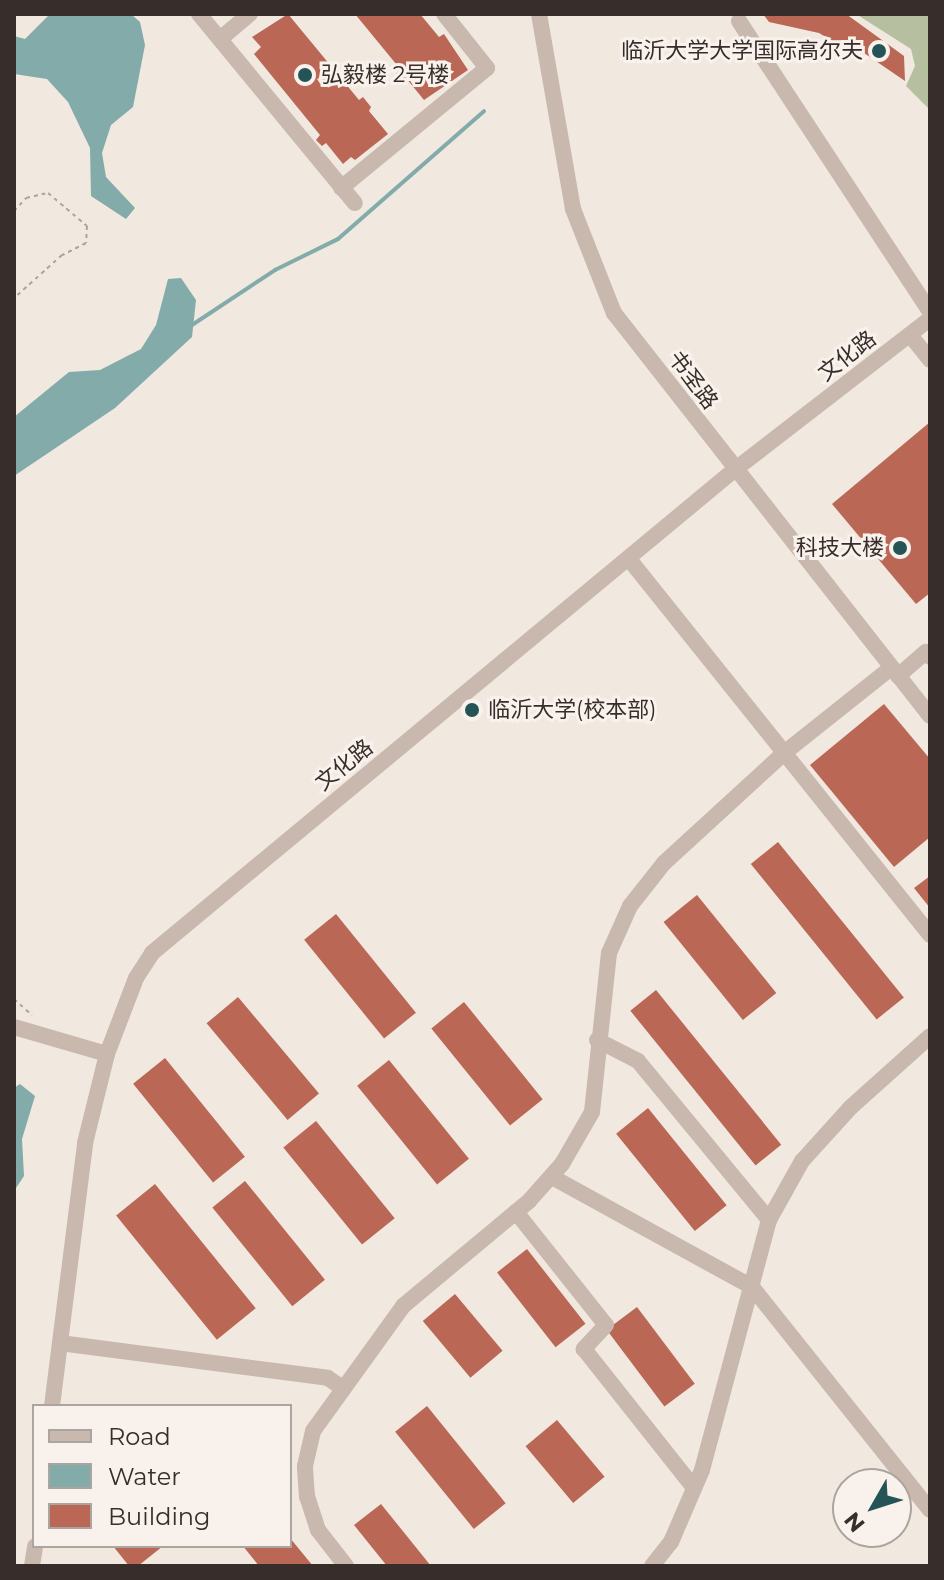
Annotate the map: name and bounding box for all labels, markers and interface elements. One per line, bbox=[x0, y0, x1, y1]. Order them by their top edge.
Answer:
place label: 临沂大学大学国际高尔夫 bbox=[621, 38, 863, 64]
marker: 临沂大学大学国际高尔夫 bbox=[870, 42, 888, 60]
place label: 弘毅楼 2号楼 bbox=[321, 62, 449, 88]
marker: 弘毅楼 2号楼 bbox=[296, 66, 314, 84]
street label: 文化路 bbox=[813, 325, 881, 387]
street label: 书圣路 bbox=[663, 346, 723, 414]
place label: 科技大楼 bbox=[796, 535, 884, 561]
marker: 科技大楼 bbox=[891, 539, 909, 557]
place label: 临沂大学(校本部) bbox=[488, 697, 656, 723]
marker: 临沂大学(校本部) bbox=[463, 701, 481, 719]
street label: 文化路 bbox=[310, 734, 378, 796]
legend bbox=[32, 1404, 292, 1548]
text: Road bbox=[108, 1422, 171, 1451]
text: Water bbox=[108, 1462, 181, 1491]
north arrow bbox=[832, 1468, 912, 1548]
text: Building bbox=[108, 1502, 211, 1531]
text: N bbox=[838, 1507, 871, 1538]

